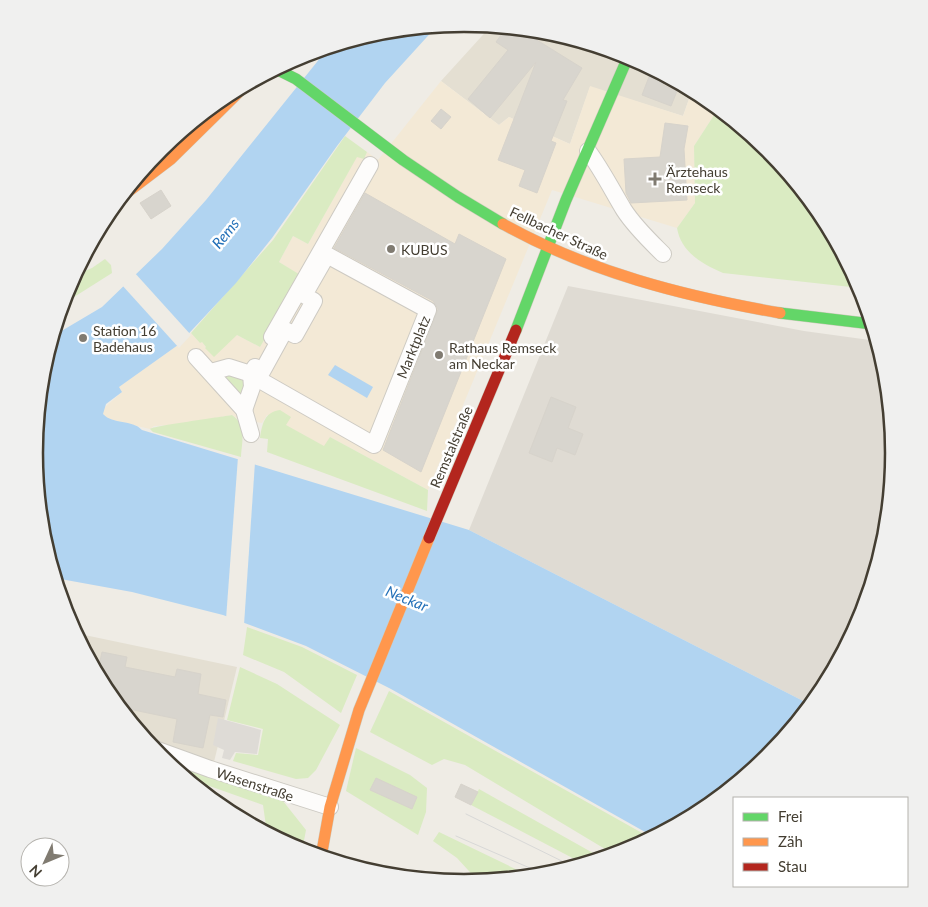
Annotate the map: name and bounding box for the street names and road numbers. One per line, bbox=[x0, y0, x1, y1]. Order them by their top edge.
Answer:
street label: Fellbacher Straße bbox=[507, 203, 611, 263]
street label: Marktplatz bbox=[393, 313, 433, 381]
street label: Remstalstraße bbox=[426, 404, 476, 490]
street label: Wasenstraße bbox=[214, 763, 296, 805]

